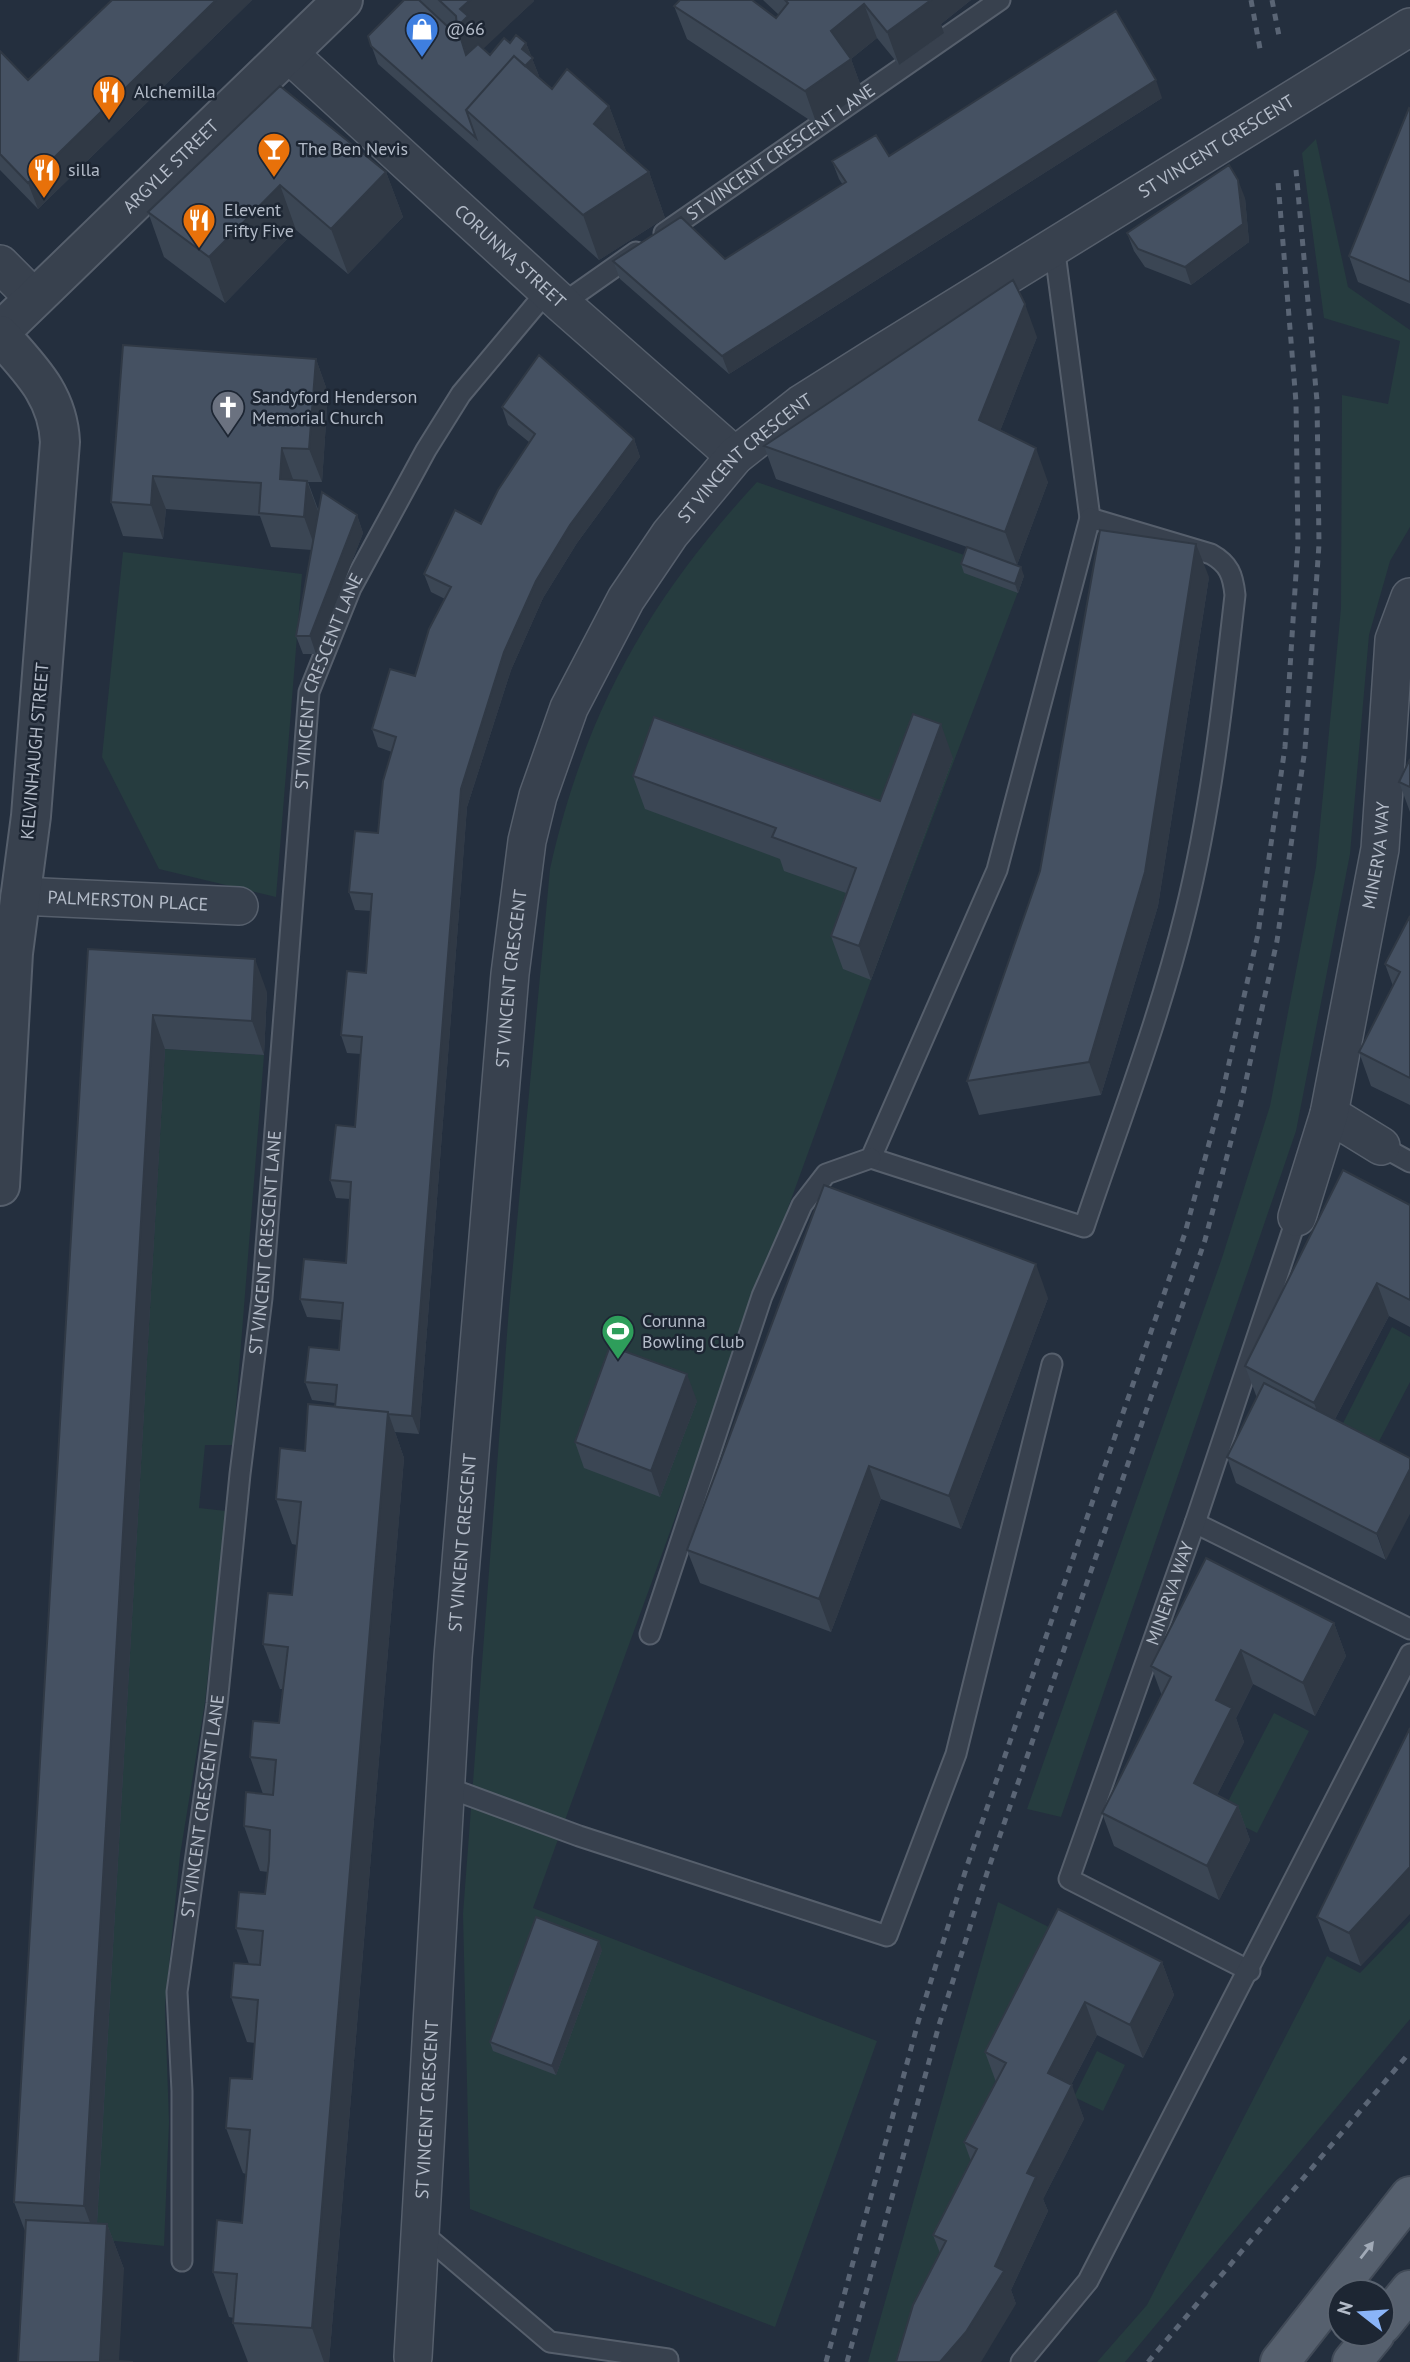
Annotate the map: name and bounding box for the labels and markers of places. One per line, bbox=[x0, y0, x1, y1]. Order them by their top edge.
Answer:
shop icon: @66 bbox=[403, 10, 441, 59]
place label: @66 bbox=[446, 17, 485, 40]
restaurant icon: Alchemilla bbox=[90, 73, 128, 122]
place label: Alchemilla bbox=[134, 80, 216, 103]
bar icon: The Ben Nevis bbox=[255, 130, 293, 179]
place label: The Ben Nevis bbox=[298, 137, 408, 160]
restaurant icon: silla bbox=[25, 151, 63, 200]
place label: silla bbox=[68, 158, 100, 181]
place label: Elevent Fifty Five bbox=[224, 198, 294, 242]
restaurant icon: Elevent Fifty Five bbox=[180, 201, 218, 250]
place label: Sandyford Henderson Memorial Church bbox=[252, 385, 417, 429]
church icon: Sandyford Henderson Memorial Church bbox=[209, 388, 247, 437]
place label: Corunna Bowling Club bbox=[642, 1309, 745, 1353]
sports icon: Corunna Bowling Club bbox=[599, 1312, 637, 1361]

